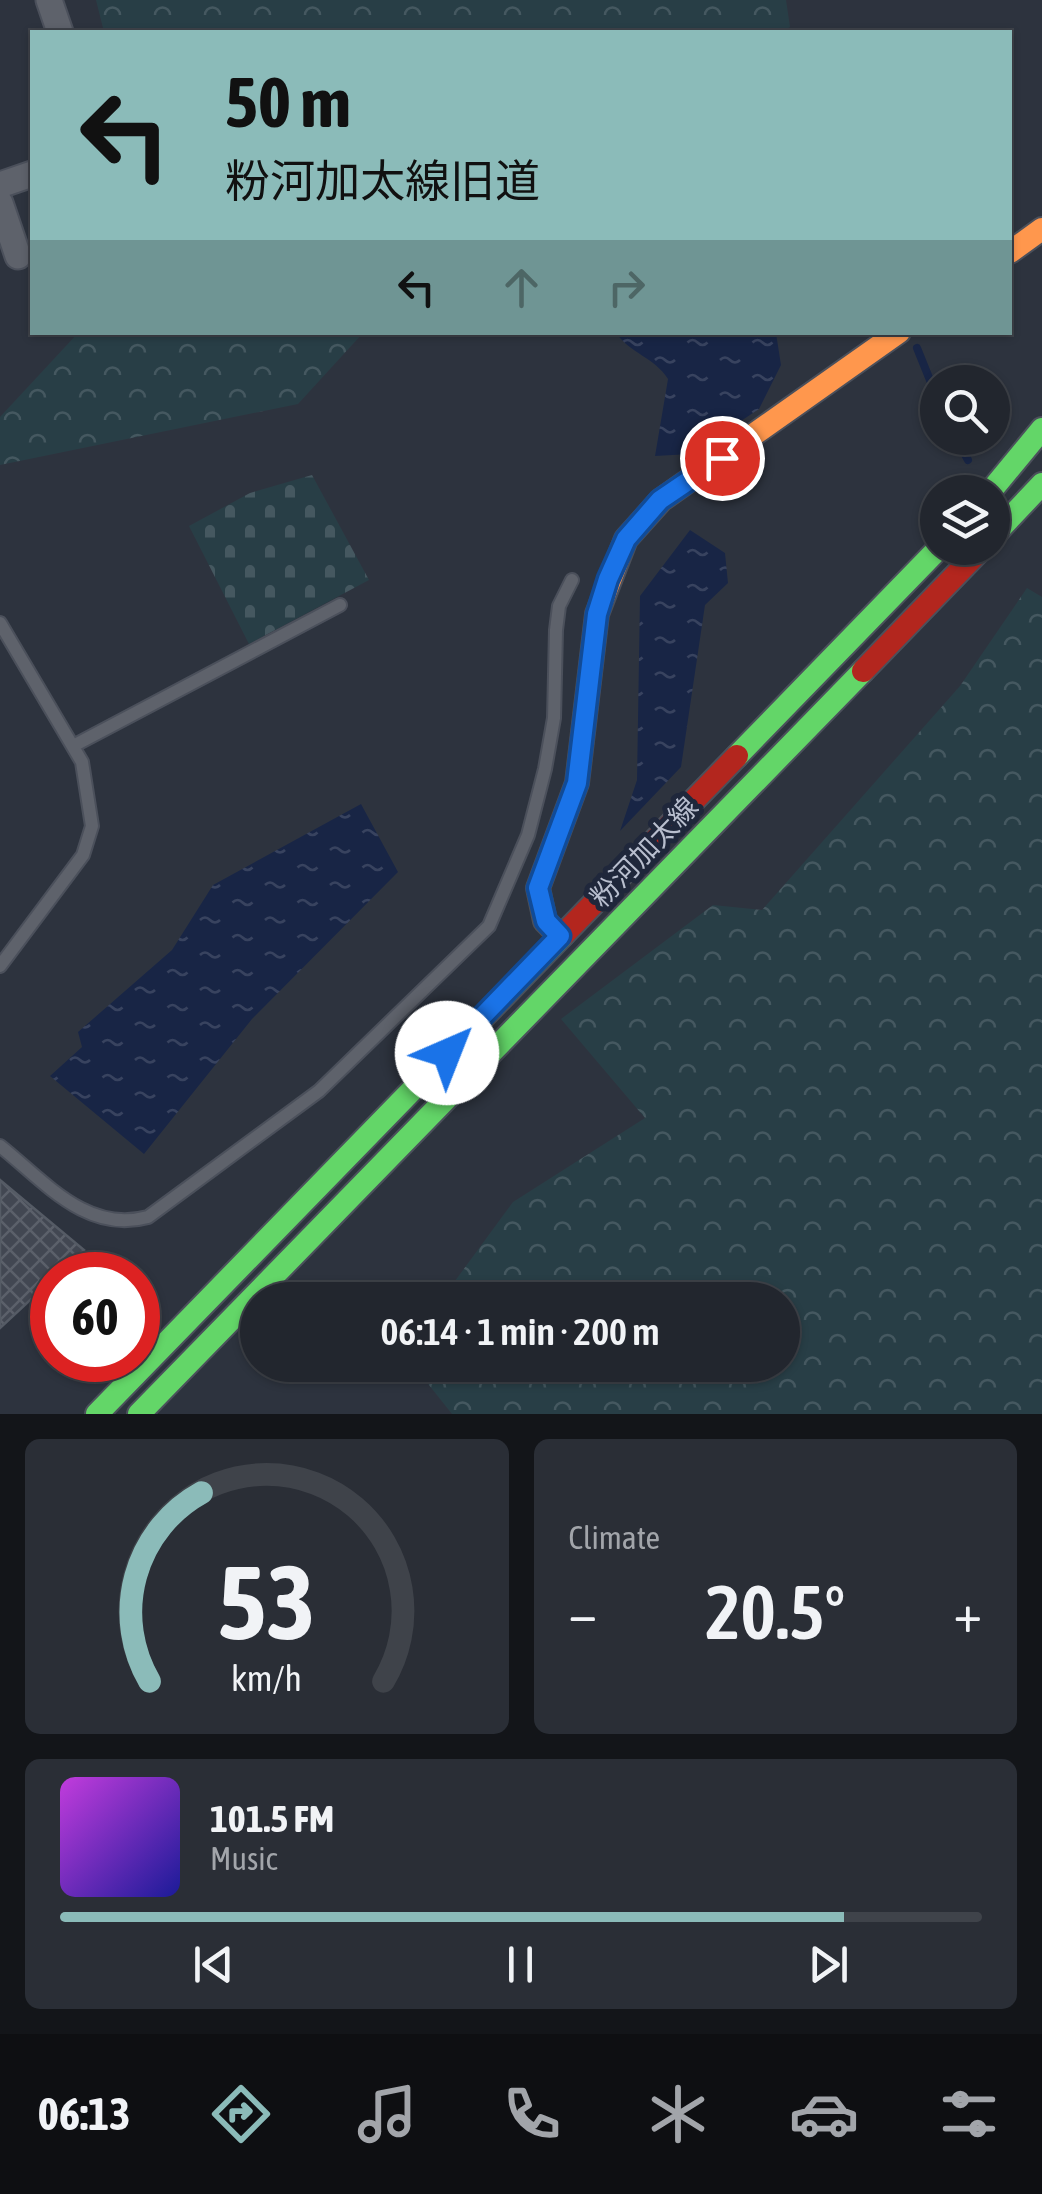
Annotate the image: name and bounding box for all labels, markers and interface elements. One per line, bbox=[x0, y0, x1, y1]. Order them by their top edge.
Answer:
text: 50 m bbox=[225, 62, 351, 142]
icon: left bbox=[60, 70, 190, 200]
text: 粉河加太線旧道 bbox=[225, 155, 540, 207]
icon: left bbox=[389, 260, 444, 315]
icon: ahead bbox=[494, 260, 549, 315]
icon: right bbox=[599, 260, 654, 315]
map controls bbox=[920, 365, 1010, 565]
button: search bbox=[920, 365, 1010, 455]
pin bbox=[680, 416, 765, 501]
icon: arrive bbox=[695, 431, 750, 486]
button: layers bbox=[920, 475, 1010, 565]
street label: 粉河加太線 bbox=[584, 791, 704, 913]
position arrow bbox=[395, 1001, 499, 1105]
speed limit sign: 60 bbox=[30, 1252, 160, 1382]
text: 06:14 · 1 min · 200 m bbox=[380, 1310, 660, 1353]
text: Climate bbox=[569, 1519, 660, 1556]
text: 53 bbox=[218, 1542, 316, 1661]
text: 20.5° bbox=[705, 1569, 845, 1655]
text: − bbox=[569, 1581, 597, 1644]
text: + bbox=[953, 1581, 982, 1644]
text: km/h bbox=[231, 1658, 302, 1699]
text: 101.5 FM bbox=[210, 1797, 334, 1840]
text: Music bbox=[210, 1840, 277, 1877]
icon: previous bbox=[186, 1937, 241, 1992]
icon: pause bbox=[493, 1937, 548, 1992]
icon: next bbox=[801, 1937, 856, 1992]
icon: directions bbox=[206, 2079, 276, 2149]
icon: music bbox=[352, 2079, 422, 2149]
icon: phone bbox=[497, 2079, 567, 2149]
icon: climate bbox=[643, 2079, 713, 2149]
icon: car bbox=[789, 2079, 859, 2149]
icon: filters bbox=[934, 2079, 1004, 2149]
text: 06:13 bbox=[38, 2088, 130, 2140]

